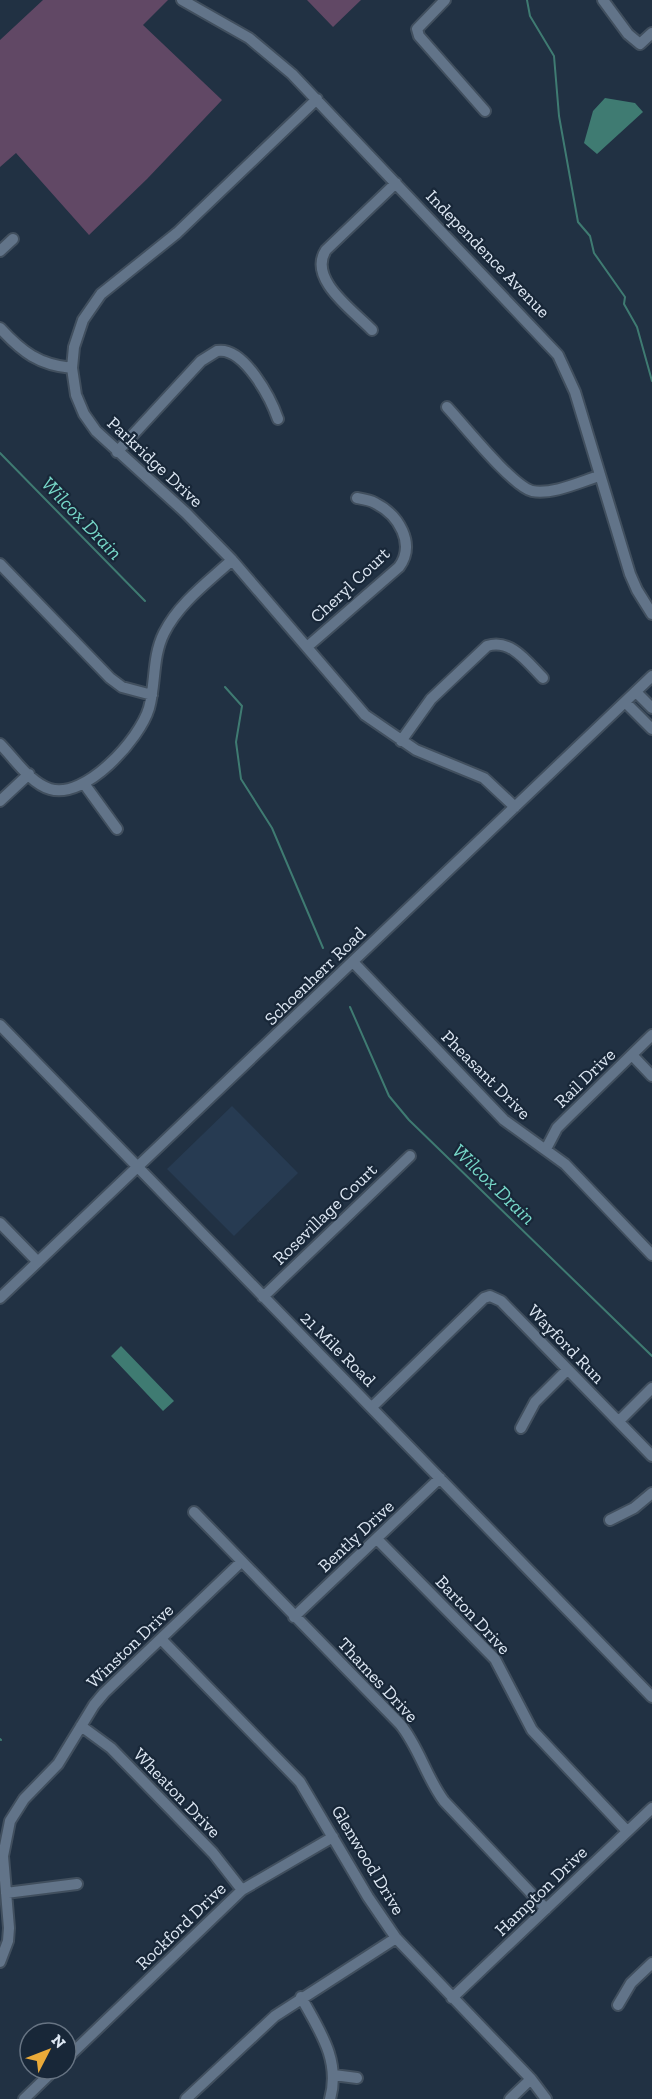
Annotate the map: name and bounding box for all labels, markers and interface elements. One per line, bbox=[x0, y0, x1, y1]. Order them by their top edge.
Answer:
street label: Independence Avenue bbox=[421, 186, 555, 322]
street label: Parkridge Drive bbox=[103, 412, 207, 512]
water label: Wilcox Drain bbox=[37, 472, 127, 564]
street label: Cheryl Court bbox=[306, 542, 395, 627]
street label: Schoenherr Road bbox=[260, 922, 370, 1030]
street label: Pheasant Drive bbox=[437, 1026, 535, 1124]
street label: Rail Drive bbox=[550, 1044, 620, 1112]
water label: Wilcox Drain bbox=[448, 1139, 540, 1229]
street label: Rosevillage Court bbox=[268, 1159, 382, 1269]
street label: Wayford Run bbox=[523, 1300, 610, 1389]
street label: 21 Mile Road bbox=[296, 1307, 380, 1391]
street label: Bently Drive bbox=[313, 1495, 399, 1577]
street label: Barton Drive bbox=[431, 1571, 515, 1659]
street label: Winston Drive bbox=[82, 1599, 178, 1693]
street label: Thames Drive bbox=[333, 1633, 423, 1727]
street label: Wheaton Drive bbox=[129, 1743, 225, 1843]
street label: Glenwood Drive bbox=[327, 1801, 409, 1919]
street label: Hampton Drive bbox=[490, 1841, 592, 1941]
street label: Rockford Drive bbox=[131, 1878, 231, 1974]
north arrow bbox=[18, 2021, 78, 2081]
text: N bbox=[48, 2030, 70, 2052]

